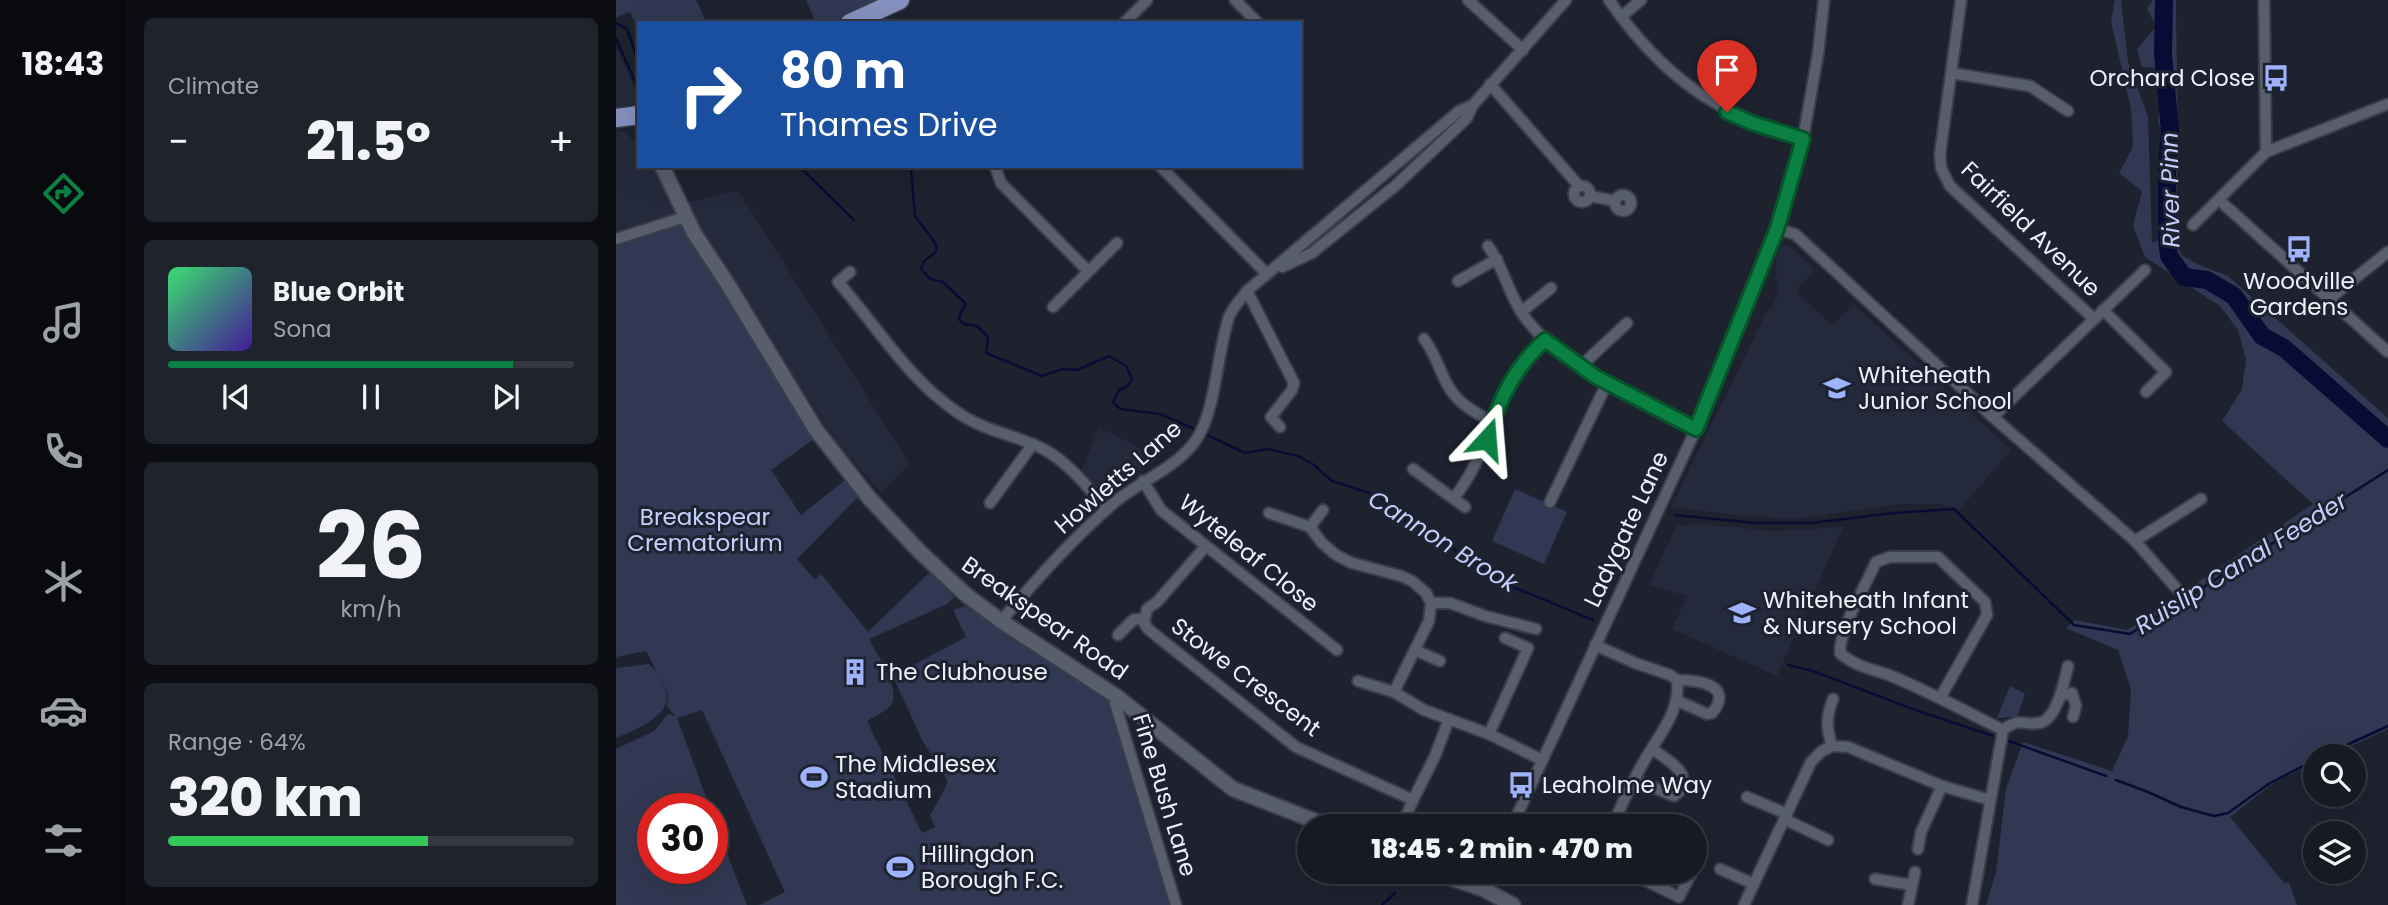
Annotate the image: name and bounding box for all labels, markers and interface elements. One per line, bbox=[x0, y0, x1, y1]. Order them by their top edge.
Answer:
text: 80 m bbox=[780, 37, 906, 105]
pin bbox=[1697, 40, 1757, 112]
text: 18:43 bbox=[22, 41, 104, 86]
icon: right bbox=[665, 49, 756, 140]
icon: arrive bbox=[1708, 51, 1746, 89]
place label: Orchard Close bbox=[2089, 62, 2255, 94]
bus stop icon: Orchard Close bbox=[2261, 63, 2291, 93]
text: Climate bbox=[168, 70, 259, 102]
text: Thames Drive bbox=[780, 102, 998, 147]
text: 21.5° bbox=[306, 105, 431, 178]
text: − bbox=[168, 115, 189, 168]
text: + bbox=[548, 115, 574, 168]
water label: River Pinn bbox=[2152, 132, 2188, 248]
street label: Fairfield Avenue bbox=[1954, 154, 2108, 304]
icon: directions bbox=[39, 169, 88, 218]
bus stop icon: Woodville Gardens bbox=[2284, 234, 2314, 264]
place label: Woodville Gardens bbox=[2243, 265, 2355, 323]
text: Blue Orbit bbox=[273, 274, 404, 310]
icon: music bbox=[39, 298, 88, 347]
text: Sona bbox=[273, 313, 332, 345]
place label: Whiteheath Junior School bbox=[1858, 359, 2012, 417]
school or university icon: Whiteheath Junior School bbox=[1822, 373, 1852, 403]
icon: previous bbox=[217, 378, 255, 416]
icon: pause bbox=[352, 378, 390, 416]
icon: next bbox=[487, 378, 525, 416]
position arrow bbox=[1450, 402, 1524, 476]
street label: Howletts Lane bbox=[1048, 413, 1188, 541]
icon: phone bbox=[39, 427, 88, 476]
street label: Ladygate Lane bbox=[1576, 446, 1676, 612]
text: 26 bbox=[316, 482, 426, 610]
water label: Cannon Brook bbox=[1362, 482, 1525, 601]
water label: Ruislip Canal Feeder bbox=[2128, 484, 2354, 642]
street label: Wyteleaf Close bbox=[1172, 487, 1326, 619]
park label: Breakspear Crematorium bbox=[627, 501, 783, 559]
street label: Breakspear Road bbox=[955, 549, 1135, 687]
icon: climate bbox=[39, 557, 88, 606]
place label: Whiteheath Infant & Nursery School bbox=[1763, 584, 1969, 642]
text: km/h bbox=[340, 593, 402, 625]
school or university icon: Whiteheath Infant & Nursery School bbox=[1727, 598, 1757, 628]
street label: Stowe Crescent bbox=[1165, 610, 1327, 744]
place label: The Clubhouse bbox=[876, 656, 1048, 688]
building icon: The Clubhouse bbox=[840, 657, 870, 687]
icon: car bbox=[39, 686, 88, 735]
street label: Fine Bush Lane bbox=[1125, 710, 1205, 880]
text: Range · 64% bbox=[168, 726, 306, 758]
map controls bbox=[2303, 744, 2366, 884]
button: search bbox=[2303, 744, 2366, 807]
place label: The Middlesex Stadium bbox=[835, 748, 996, 806]
text: 320 km bbox=[168, 761, 363, 834]
sports icon: The Middlesex Stadium bbox=[799, 762, 829, 792]
place label: Leaholme Way bbox=[1542, 769, 1712, 801]
bus stop icon: Leaholme Way bbox=[1506, 770, 1536, 800]
speed limit sign: 30 bbox=[637, 793, 728, 884]
icon: filters bbox=[39, 816, 88, 865]
button: layers bbox=[2303, 821, 2366, 884]
text: 18:45 · 2 min · 470 m bbox=[1371, 831, 1633, 867]
place label: Hillingdon Borough F.C. bbox=[921, 838, 1063, 896]
sports icon: Hillingdon Borough F.C. bbox=[885, 852, 915, 882]

